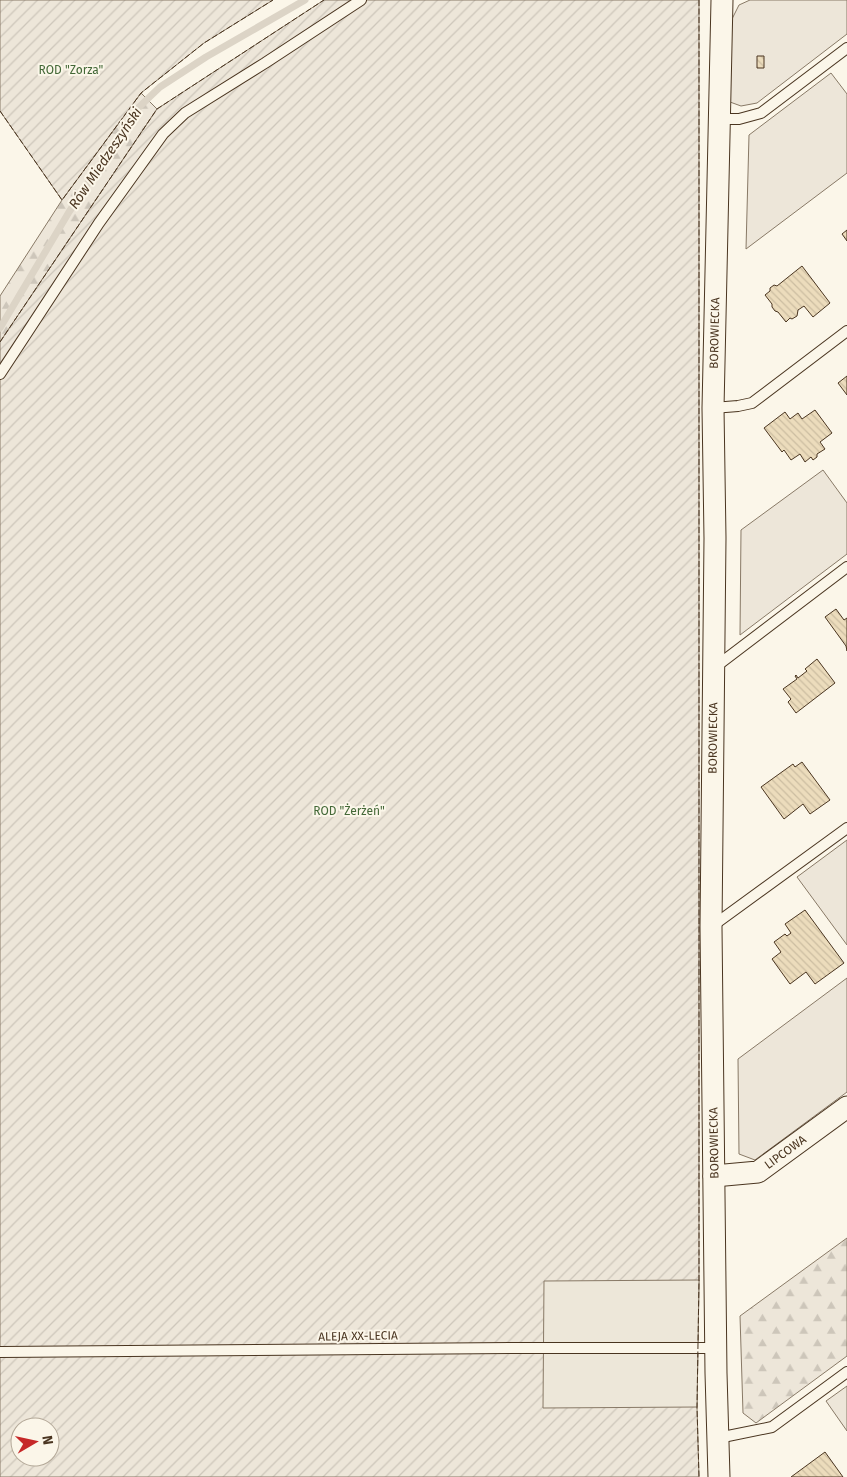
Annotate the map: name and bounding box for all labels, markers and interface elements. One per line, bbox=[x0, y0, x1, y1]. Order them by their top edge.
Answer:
park label: ROD "Zorza" bbox=[39, 63, 104, 77]
water label: Rów Miedzeszyński bbox=[65, 104, 146, 212]
street label: BOROWIECKA bbox=[707, 297, 722, 369]
street label: BOROWIECKA bbox=[706, 702, 720, 774]
park label: ROD "Żerżeń" bbox=[313, 803, 385, 818]
street label: BOROWIECKA bbox=[706, 1107, 722, 1179]
street label: LIPCOWA bbox=[762, 1132, 809, 1172]
street label: ALEJA XX-LECIA bbox=[318, 1328, 398, 1344]
north arrow bbox=[10, 1417, 60, 1467]
text: N bbox=[38, 1434, 56, 1446]

